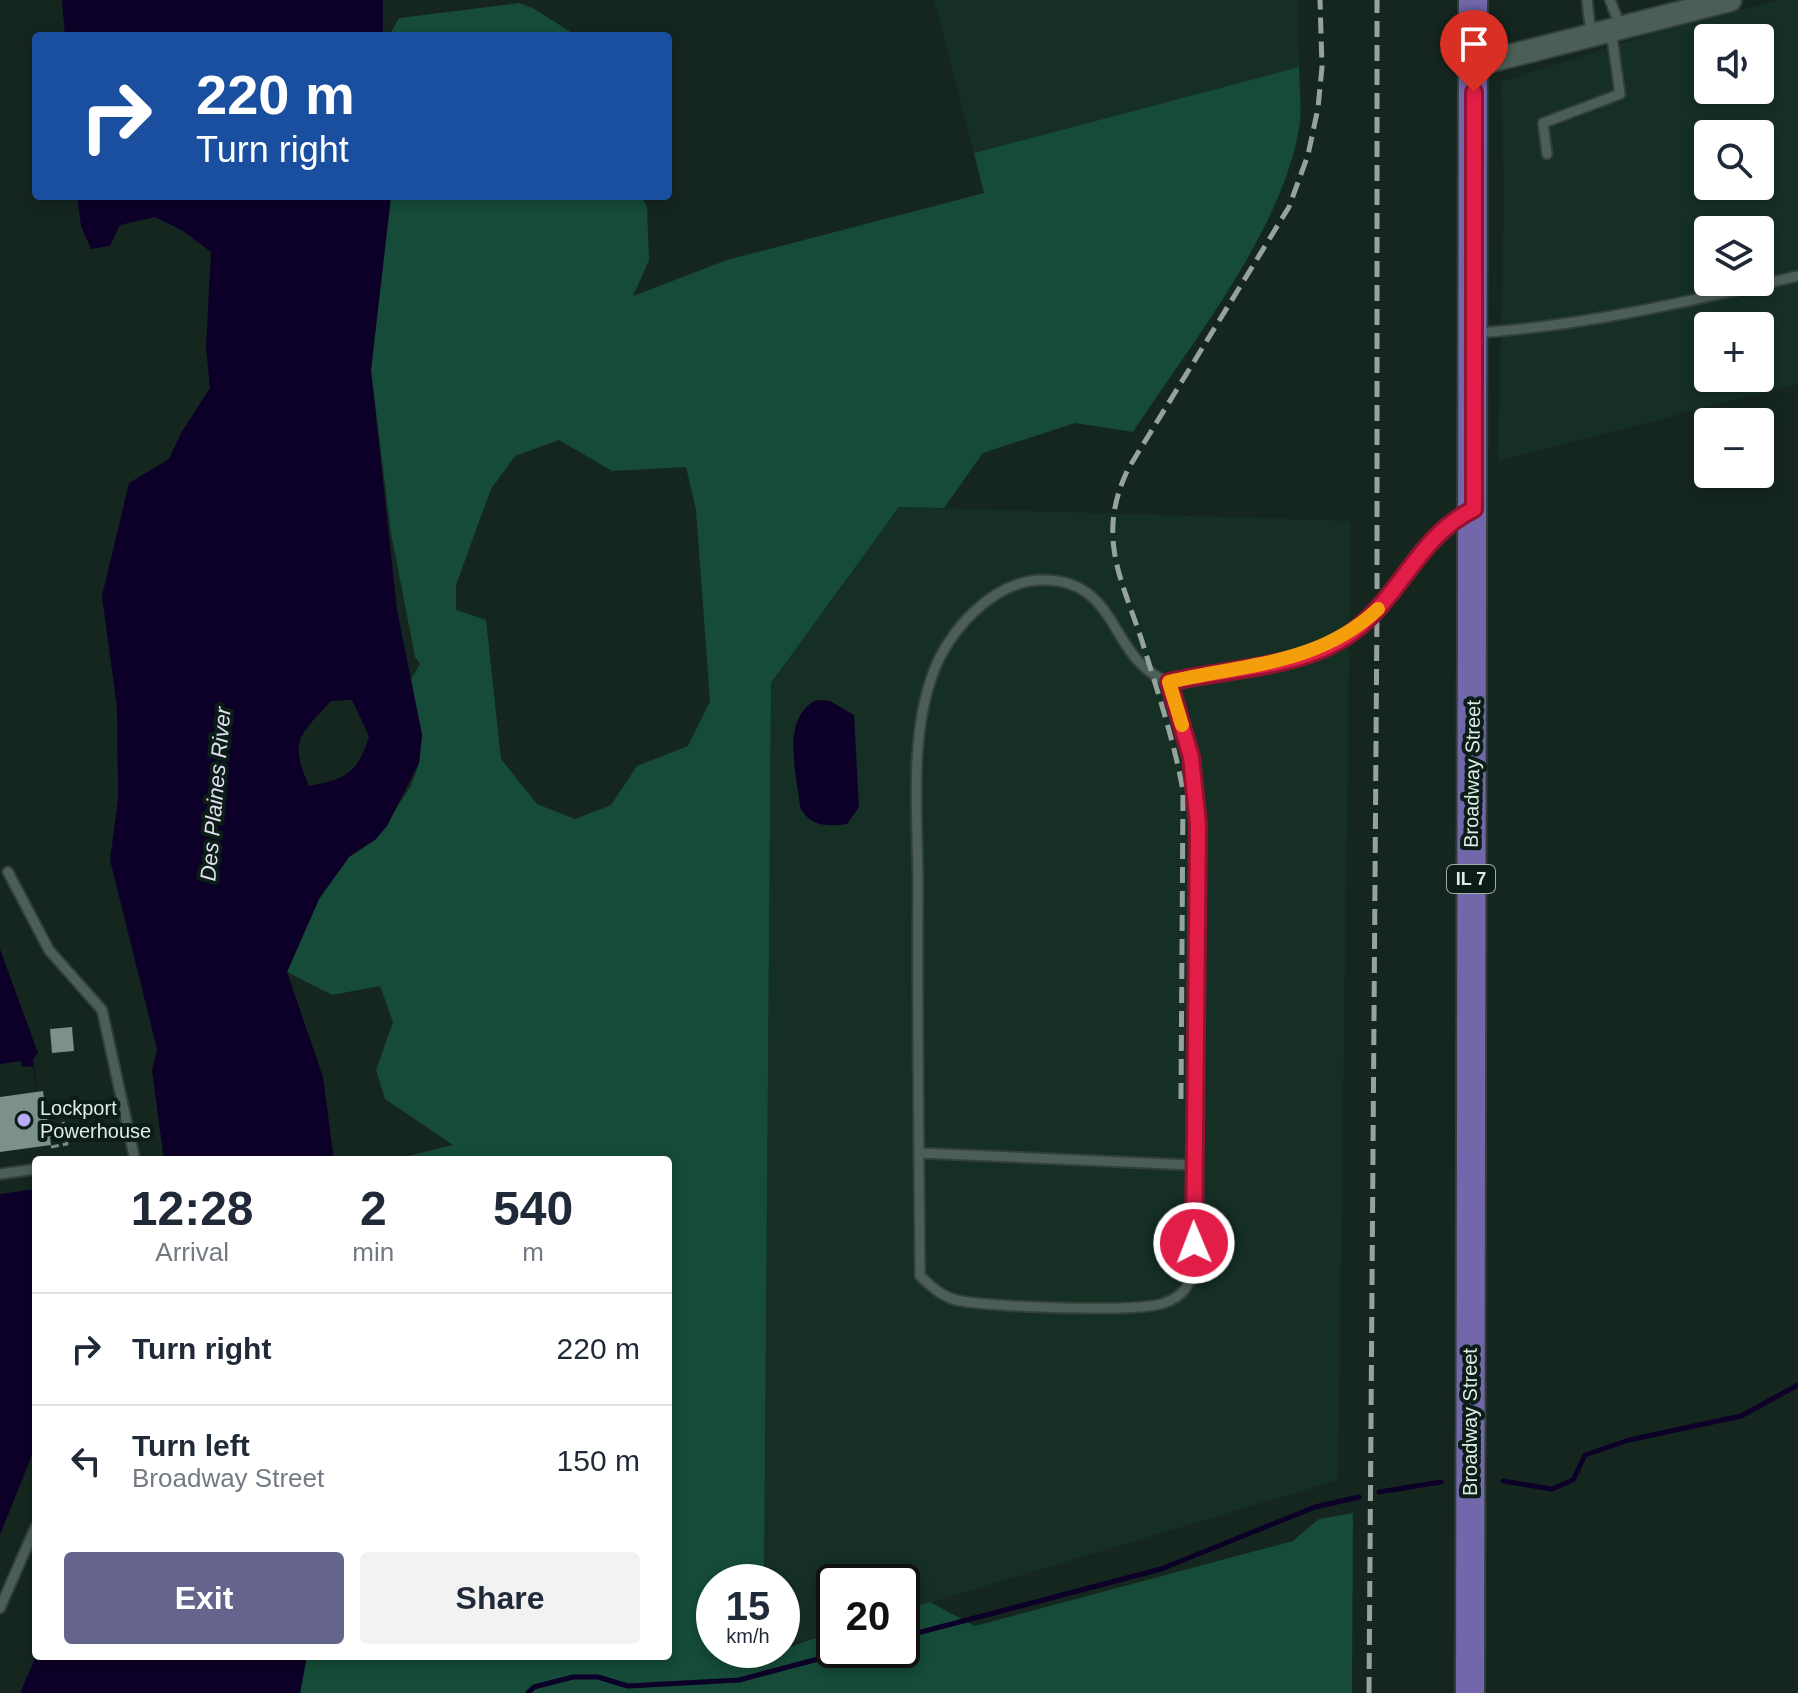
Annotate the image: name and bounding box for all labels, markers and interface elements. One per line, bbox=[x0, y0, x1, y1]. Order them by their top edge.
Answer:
pin bbox=[1440, 10, 1508, 92]
icon: arrive bbox=[1452, 22, 1496, 66]
map controls bbox=[1694, 24, 1774, 488]
button: sound bbox=[1694, 24, 1774, 104]
text: 220 m bbox=[196, 63, 355, 126]
icon: right bbox=[64, 64, 168, 168]
button: search bbox=[1694, 120, 1774, 200]
text: Turn right bbox=[196, 129, 349, 170]
button: layers bbox=[1694, 216, 1774, 296]
button: + bbox=[1694, 312, 1774, 392]
button: − bbox=[1694, 408, 1774, 488]
street label: Broadway Street bbox=[1460, 699, 1484, 848]
water label: Des Plaines River bbox=[195, 704, 236, 882]
road number: IL 7 bbox=[1447, 865, 1495, 893]
place label: Lockport Powerhouse bbox=[40, 1097, 151, 1142]
marker: Lockport Powerhouse bbox=[15, 1111, 33, 1129]
text: 12:28 bbox=[131, 1182, 254, 1235]
text: 2 bbox=[360, 1182, 387, 1235]
text: 540 bbox=[493, 1182, 573, 1235]
position arrow bbox=[1152, 1201, 1236, 1285]
text: Arrival bbox=[155, 1237, 229, 1267]
text: min bbox=[352, 1237, 394, 1267]
text: m bbox=[522, 1237, 544, 1267]
icon: right bbox=[64, 1327, 108, 1371]
text: Turn right bbox=[132, 1332, 271, 1365]
text: 220 m bbox=[557, 1332, 640, 1365]
street label: Broadway Street bbox=[1459, 1348, 1481, 1496]
text: Turn left bbox=[132, 1429, 250, 1462]
icon: left bbox=[64, 1439, 108, 1483]
text: 150 m bbox=[557, 1444, 640, 1477]
text: Broadway Street bbox=[132, 1463, 324, 1493]
button: Exit bbox=[64, 1552, 344, 1644]
button: Share bbox=[360, 1552, 640, 1644]
speed limit sign: 20 bbox=[816, 1564, 920, 1668]
text: 15 bbox=[726, 1584, 770, 1628]
text: km/h bbox=[726, 1625, 770, 1647]

